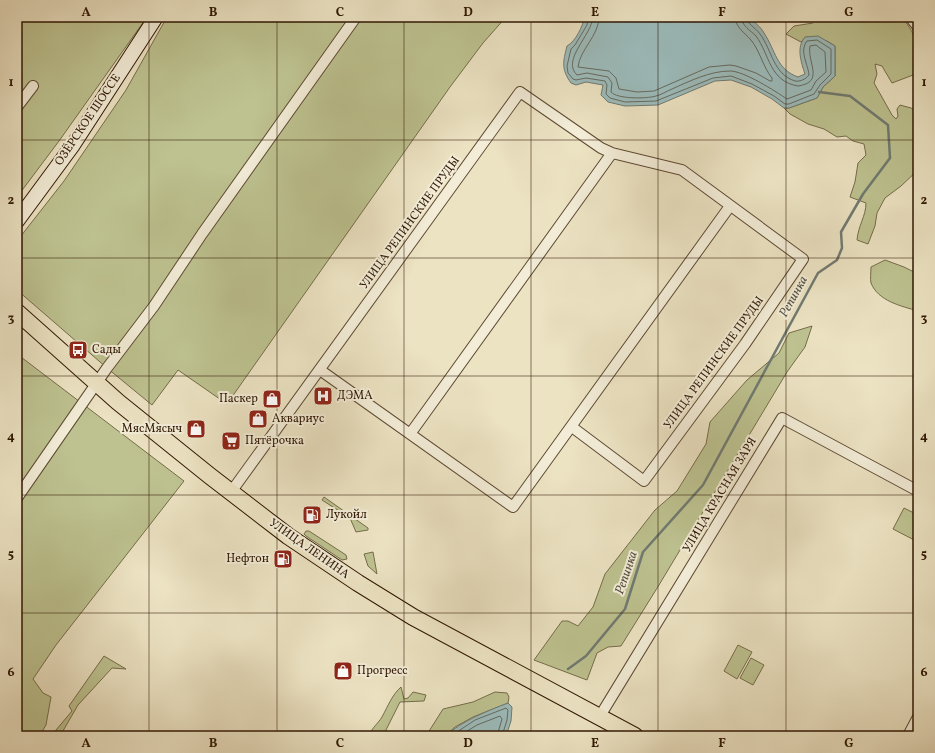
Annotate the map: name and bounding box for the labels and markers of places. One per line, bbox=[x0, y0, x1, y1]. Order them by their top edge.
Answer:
bus stop icon: Сады bbox=[67, 339, 89, 361]
place label: Сады bbox=[92, 342, 122, 358]
hospital icon: ДЭМА bbox=[312, 385, 334, 407]
shop icon: Паскер bbox=[261, 388, 283, 410]
place label: ДЭМА bbox=[337, 388, 373, 404]
place label: Паскер bbox=[219, 391, 258, 407]
shop icon: Аквариус bbox=[247, 408, 269, 430]
place label: Аквариус bbox=[272, 411, 324, 427]
shop icon: МясМясыч bbox=[185, 418, 207, 440]
place label: МясМясыч bbox=[122, 421, 182, 437]
supermarket icon: Пятёрочка bbox=[220, 430, 242, 452]
place label: Пятёрочка bbox=[245, 433, 304, 449]
fuel station icon: Лукойл bbox=[301, 504, 323, 526]
place label: Лукойл bbox=[326, 507, 367, 523]
fuel station icon: Нефтон bbox=[272, 548, 294, 570]
place label: Нефтон bbox=[226, 551, 269, 567]
shop icon: Прогресс bbox=[332, 660, 354, 682]
place label: Прогресс bbox=[357, 663, 408, 679]

